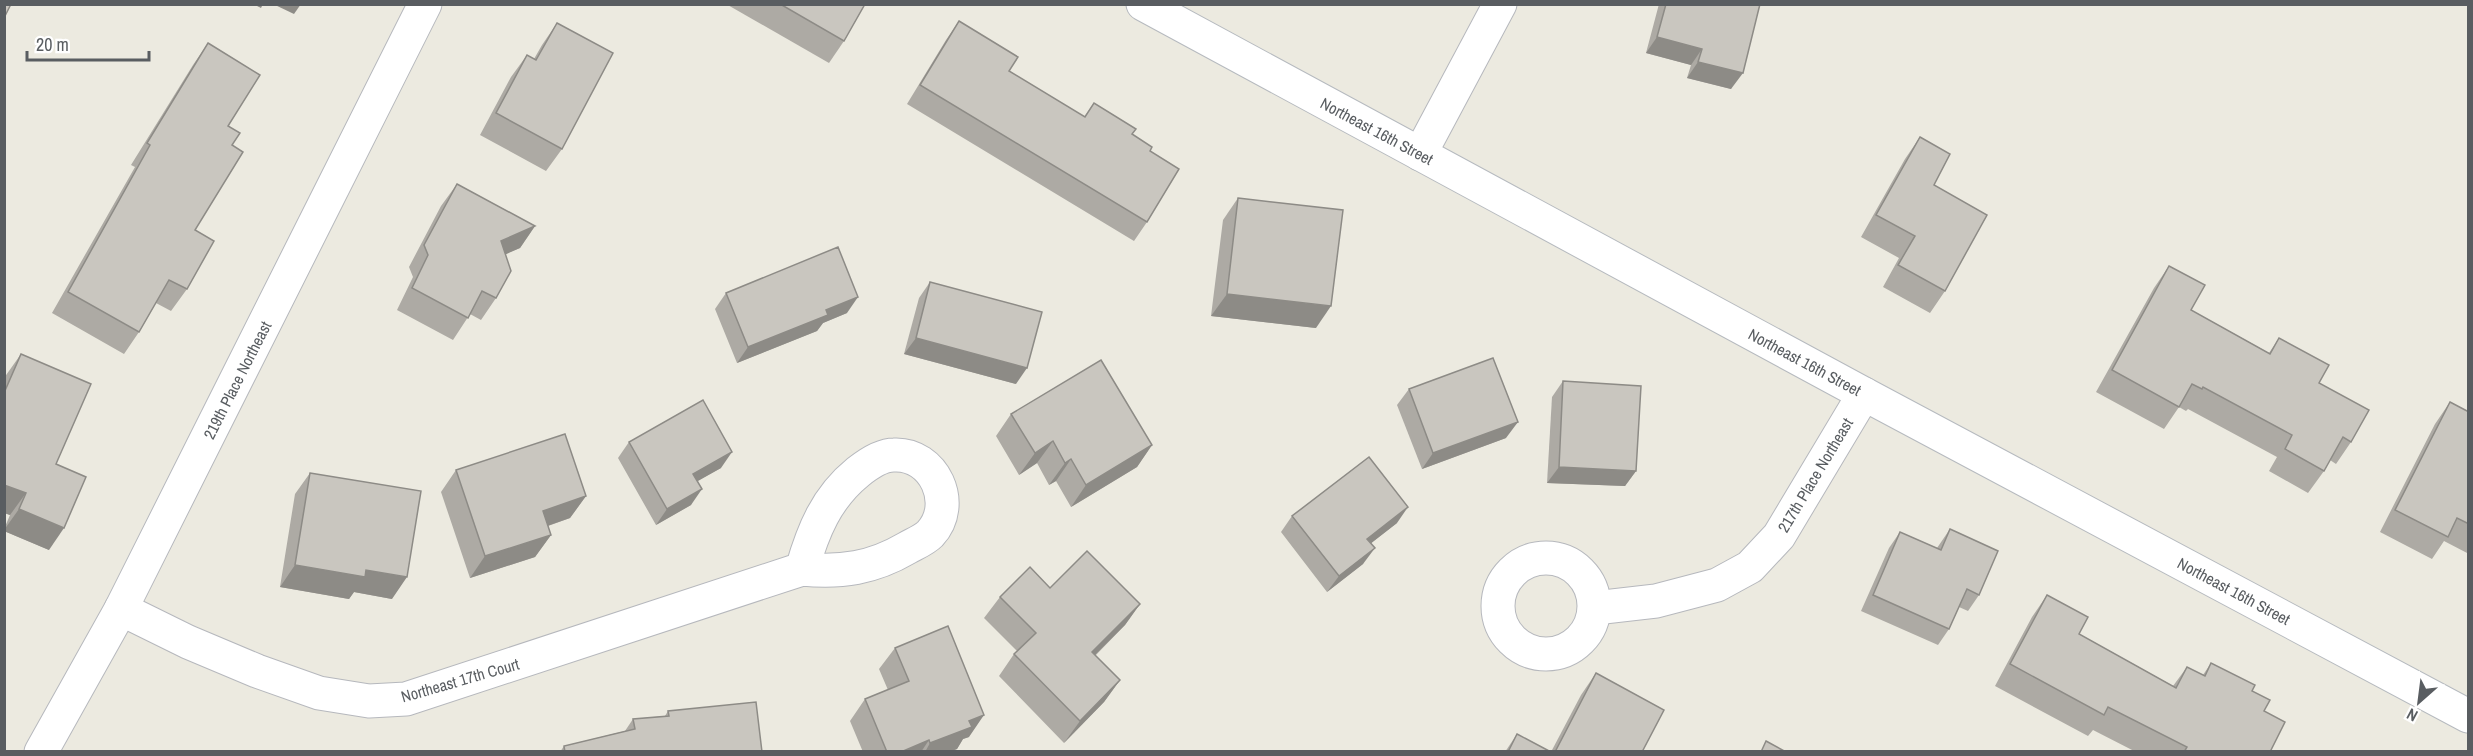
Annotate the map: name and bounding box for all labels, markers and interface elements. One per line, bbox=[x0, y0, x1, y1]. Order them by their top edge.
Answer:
scale bar bbox=[27, 24, 148, 62]
text: 20 m bbox=[36, 32, 69, 57]
street label: Northeast 16th Street bbox=[1317, 92, 1438, 170]
street label: 219th Place Northeast bbox=[198, 317, 276, 443]
street label: Northeast 16th Street bbox=[1745, 323, 1866, 401]
street label: 217th Place Northeast bbox=[1772, 413, 1858, 536]
street label: Northeast 16th Street bbox=[2174, 552, 2295, 630]
street label: Northeast 17th Court bbox=[398, 653, 522, 707]
north arrow bbox=[2389, 672, 2449, 732]
text: N bbox=[2403, 703, 2421, 727]

